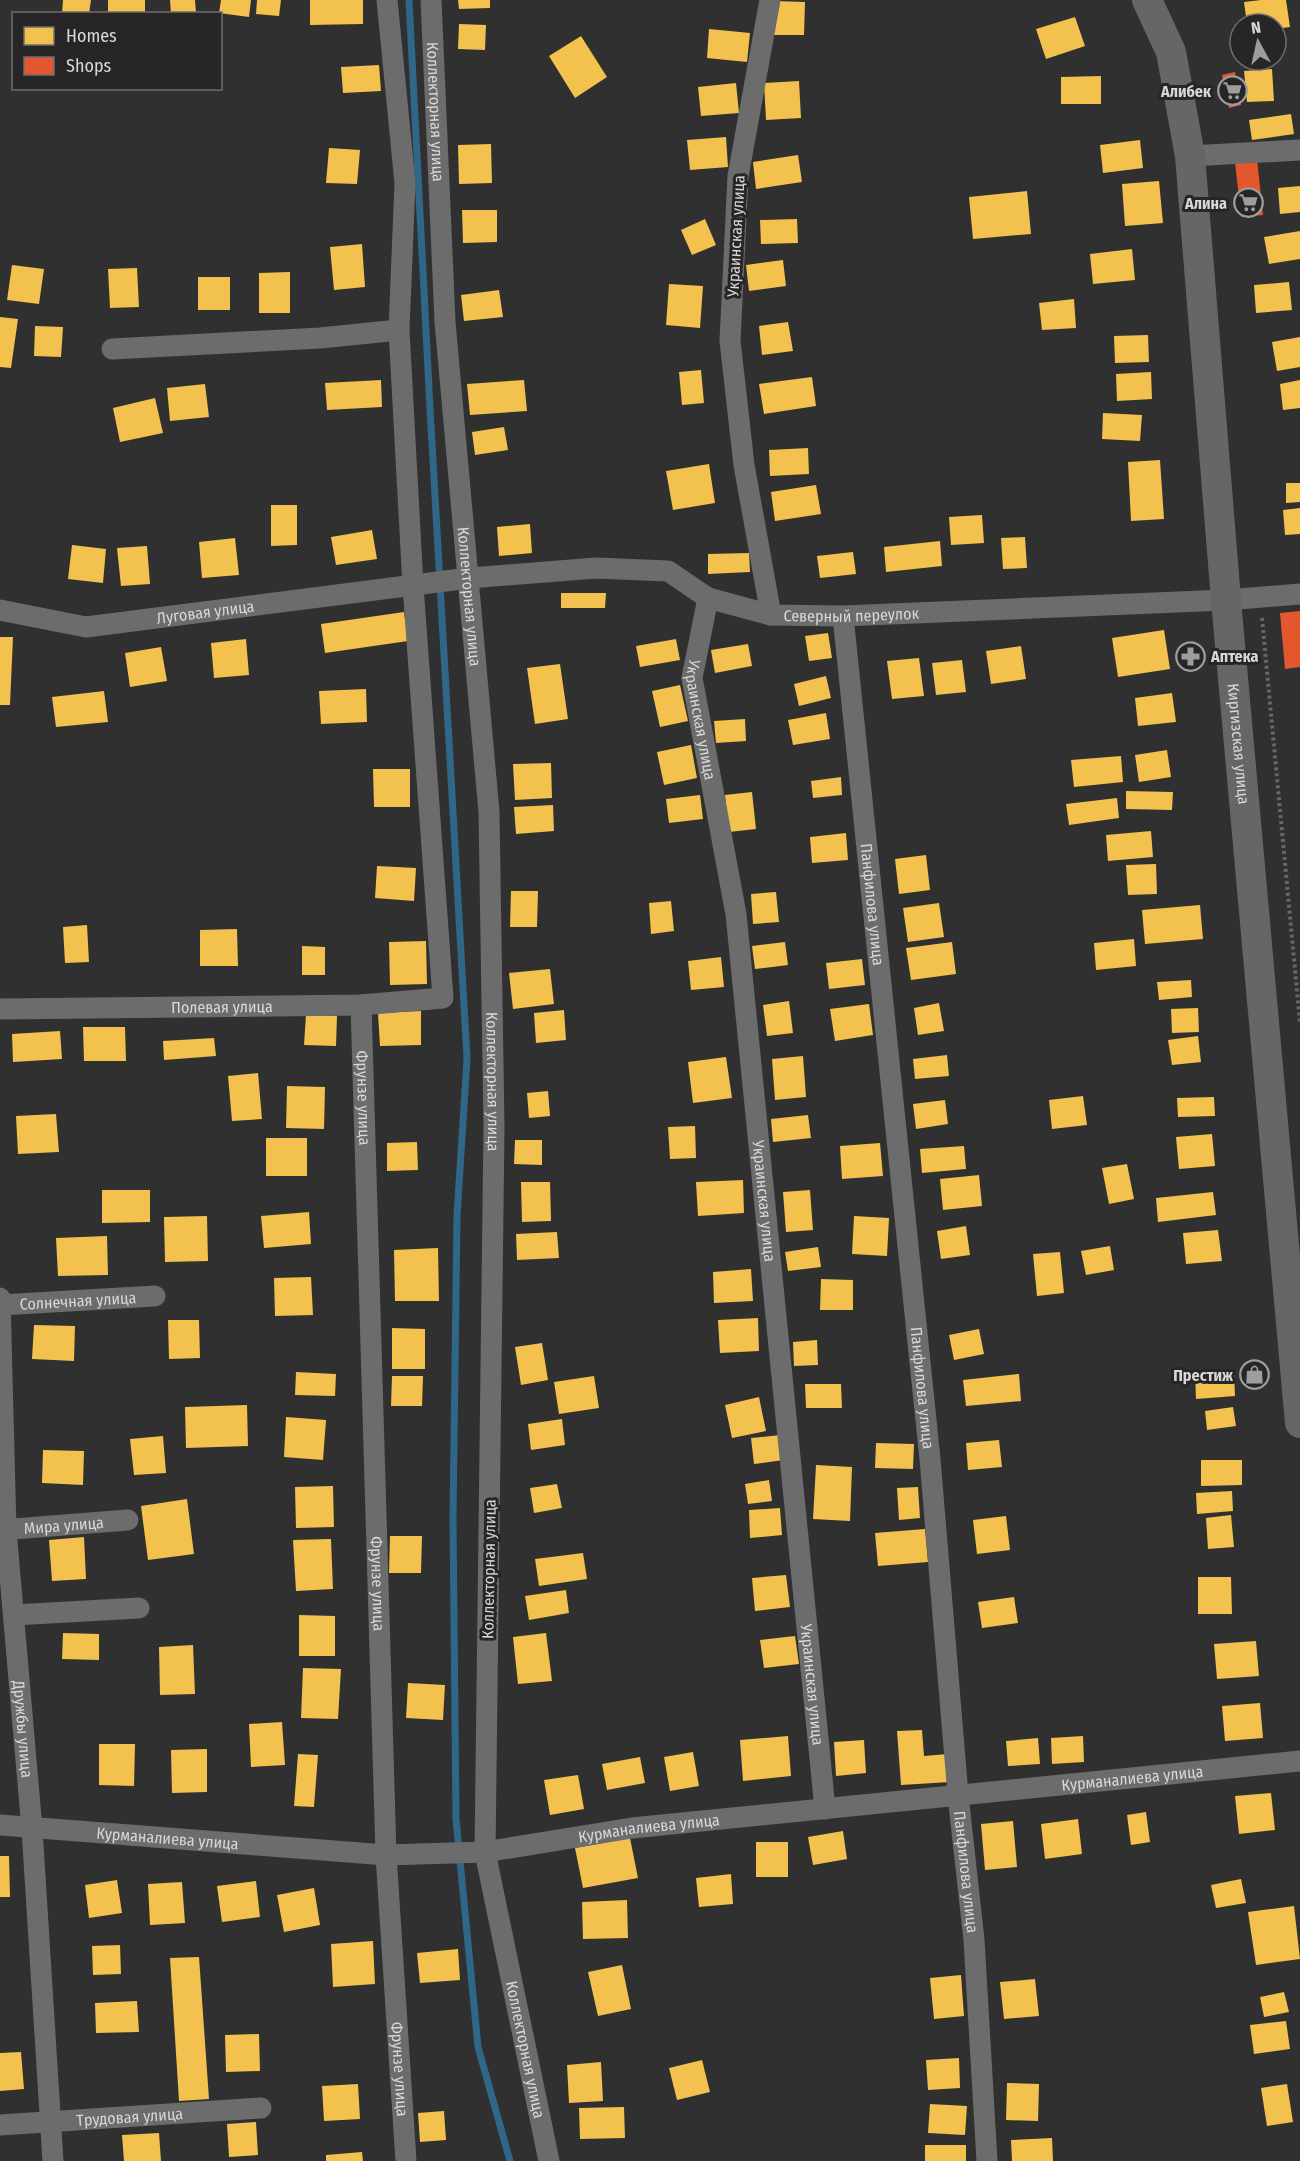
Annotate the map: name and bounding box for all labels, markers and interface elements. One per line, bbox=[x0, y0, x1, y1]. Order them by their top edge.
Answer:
legend bbox=[12, 12, 222, 90]
north arrow bbox=[1228, 12, 1288, 72]
text: N bbox=[1250, 18, 1262, 38]
text: Homes bbox=[66, 25, 117, 47]
street label: Коллекторная улица bbox=[423, 42, 448, 182]
text: Shops bbox=[66, 55, 111, 77]
supermarket icon: Алибек bbox=[1216, 75, 1248, 107]
place label: Алибек bbox=[1160, 82, 1212, 101]
street label: Украинская улица bbox=[723, 174, 749, 298]
supermarket icon: Алина bbox=[1232, 187, 1264, 219]
place label: Алина bbox=[1184, 194, 1227, 213]
street label: Коллекторная улица bbox=[454, 526, 485, 667]
street label: Луговая улица bbox=[155, 596, 255, 627]
street label: Северный переулок bbox=[783, 603, 920, 626]
pharmacy icon: Аптека bbox=[1174, 640, 1206, 672]
place label: Аптека bbox=[1210, 647, 1259, 666]
street label: Украинская улица bbox=[682, 657, 720, 782]
street label: Киргизская улица bbox=[1224, 683, 1254, 805]
street label: Панфилова улица bbox=[857, 842, 889, 967]
street label: Полевая улица bbox=[171, 996, 273, 1017]
street label: Коллекторная улица bbox=[483, 1012, 504, 1152]
street label: Фрунзе улица bbox=[353, 1050, 375, 1146]
street label: Украинская улица bbox=[749, 1138, 780, 1263]
street label: Солнечная улица bbox=[19, 1288, 137, 1313]
street label: Панфилова улица bbox=[907, 1326, 938, 1450]
shop icon: Престиж bbox=[1238, 1359, 1270, 1391]
place label: Престиж bbox=[1173, 1366, 1233, 1385]
street label: Коллекторная улица bbox=[478, 1499, 500, 1639]
street label: Мира улица bbox=[23, 1512, 105, 1538]
street label: Фрунзе улица bbox=[367, 1536, 389, 1632]
street label: Украинская улица bbox=[797, 1622, 828, 1746]
street label: Дружбы улица bbox=[10, 1679, 37, 1779]
street label: Курманалиева улица bbox=[1061, 1761, 1204, 1794]
street label: Курманалиева улица bbox=[577, 1810, 721, 1846]
street label: Панфилова улица bbox=[950, 1810, 983, 1934]
street label: Курманалиева улица bbox=[96, 1823, 239, 1853]
street label: Коллекторная улица bbox=[502, 1979, 549, 2120]
street label: Фрунзе улица bbox=[387, 2021, 413, 2117]
street label: Трудовая улица bbox=[76, 2104, 184, 2130]

